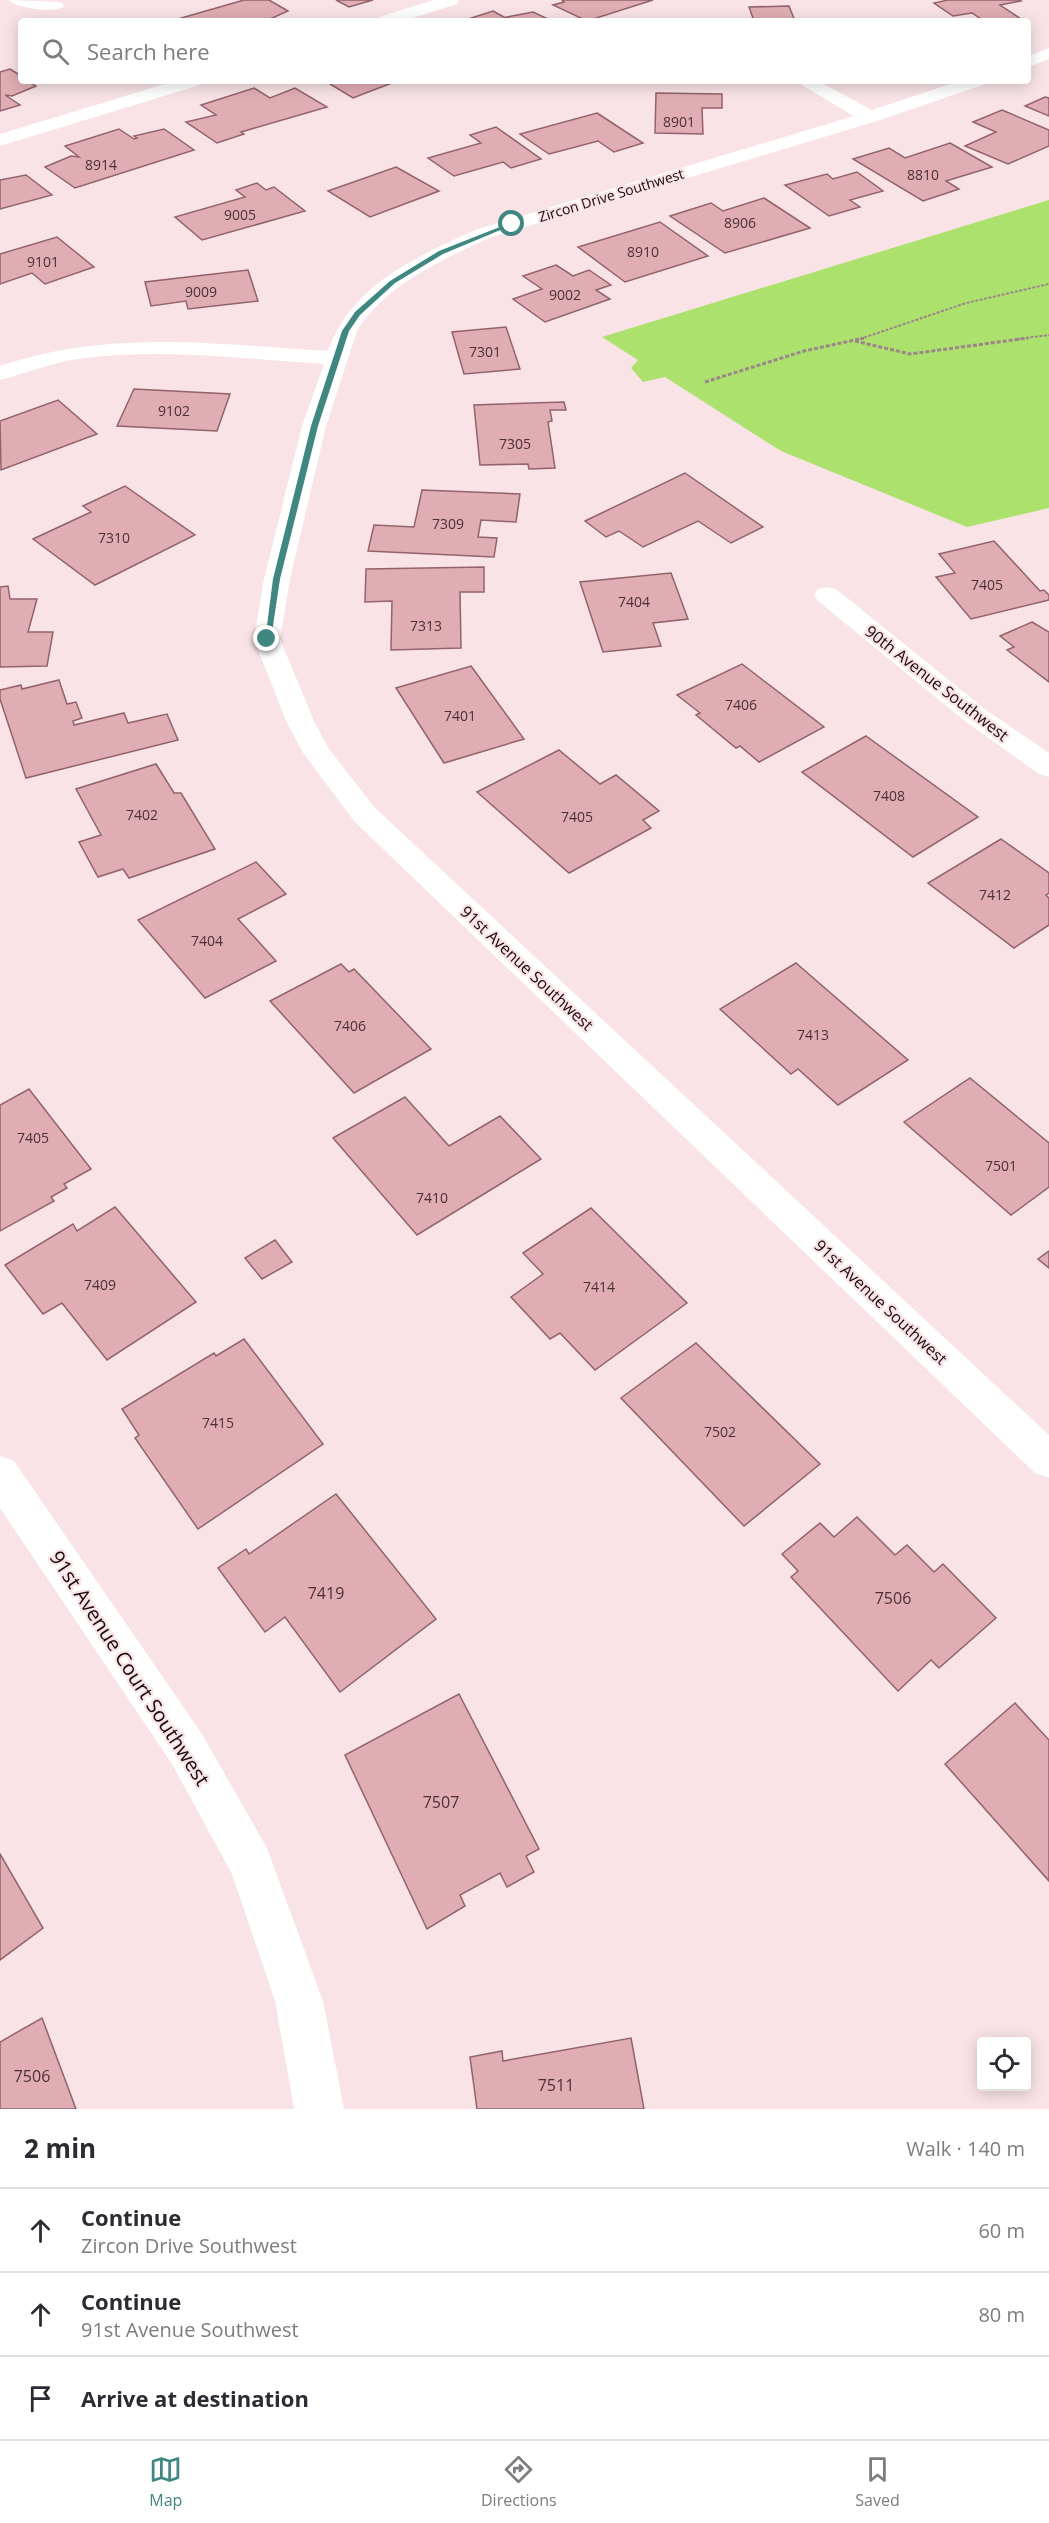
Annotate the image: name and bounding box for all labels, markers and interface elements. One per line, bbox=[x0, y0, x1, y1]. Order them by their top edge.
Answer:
search box bbox=[18, 18, 1031, 84]
icon: search bbox=[39, 35, 72, 68]
text: Search here bbox=[87, 36, 210, 66]
house number: 8901 bbox=[663, 112, 695, 131]
house number: 8914 bbox=[85, 155, 117, 174]
street label: Zircon Drive Southwest bbox=[536, 164, 686, 226]
house number: 8810 bbox=[907, 165, 939, 184]
house number: 9005 bbox=[224, 205, 256, 224]
route start bbox=[498, 210, 524, 236]
house number: 8906 bbox=[724, 213, 756, 232]
house number: 8910 bbox=[627, 242, 659, 261]
house number: 9101 bbox=[27, 252, 59, 271]
house number: 9009 bbox=[185, 282, 217, 301]
house number: 9002 bbox=[549, 285, 581, 304]
house number: 7301 bbox=[469, 342, 501, 361]
house number: 9102 bbox=[158, 401, 190, 420]
house number: 7305 bbox=[499, 434, 531, 453]
house number: 7309 bbox=[432, 514, 464, 533]
house number: 7310 bbox=[98, 528, 130, 547]
house number: 7405 bbox=[971, 575, 1003, 594]
house number: 7404 bbox=[618, 592, 650, 611]
house number: 7313 bbox=[410, 616, 442, 635]
street label: 90th Avenue Southwest bbox=[861, 620, 1013, 746]
route end bbox=[253, 625, 279, 651]
house number: 7406 bbox=[725, 695, 757, 714]
house number: 7401 bbox=[444, 706, 476, 725]
house number: 7408 bbox=[873, 786, 905, 805]
house number: 7402 bbox=[126, 805, 158, 824]
house number: 7405 bbox=[561, 807, 593, 826]
house number: 7412 bbox=[979, 885, 1011, 904]
street label: 91st Avenue Southwest bbox=[456, 901, 598, 1036]
house number: 7404 bbox=[191, 931, 223, 950]
house number: 7406 bbox=[334, 1016, 366, 1035]
house number: 7413 bbox=[797, 1025, 829, 1044]
house number: 7405 bbox=[17, 1128, 49, 1147]
house number: 7501 bbox=[985, 1156, 1017, 1175]
house number: 7410 bbox=[416, 1188, 448, 1207]
street label: 91st Avenue Southwest bbox=[810, 1235, 952, 1370]
house number: 7409 bbox=[84, 1275, 116, 1294]
house number: 7414 bbox=[583, 1277, 615, 1296]
house number: 7415 bbox=[202, 1413, 234, 1432]
house number: 7502 bbox=[704, 1422, 736, 1441]
street label: 91st Avenue Court Southwest bbox=[44, 1545, 216, 1791]
house number: 7419 bbox=[308, 1582, 344, 1604]
house number: 7506 bbox=[875, 1587, 911, 1609]
house number: 7507 bbox=[423, 1791, 459, 1813]
map controls bbox=[977, 2037, 1031, 2091]
button: locate bbox=[977, 2037, 1031, 2091]
house number: 7506 bbox=[14, 2065, 50, 2087]
house number: 7511 bbox=[538, 2074, 574, 2096]
text: 2 min bbox=[24, 2130, 96, 2166]
text: Walk · 140 m bbox=[906, 2135, 1025, 2162]
text: Continue bbox=[81, 2202, 181, 2232]
icon: ahead bbox=[24, 2214, 57, 2247]
text: 60 m bbox=[978, 2217, 1025, 2244]
text: Zircon Drive Southwest bbox=[81, 2232, 297, 2259]
text: Continue bbox=[81, 2286, 181, 2316]
icon: ahead bbox=[24, 2298, 57, 2331]
text: 80 m bbox=[978, 2301, 1025, 2328]
text: 91st Avenue Southwest bbox=[81, 2316, 299, 2343]
icon: arrive bbox=[24, 2382, 57, 2415]
text: Arrive at destination bbox=[81, 2383, 309, 2413]
tab: Map bbox=[149, 2453, 182, 2511]
tab: Directions bbox=[481, 2453, 557, 2511]
tab: Saved bbox=[855, 2453, 900, 2511]

